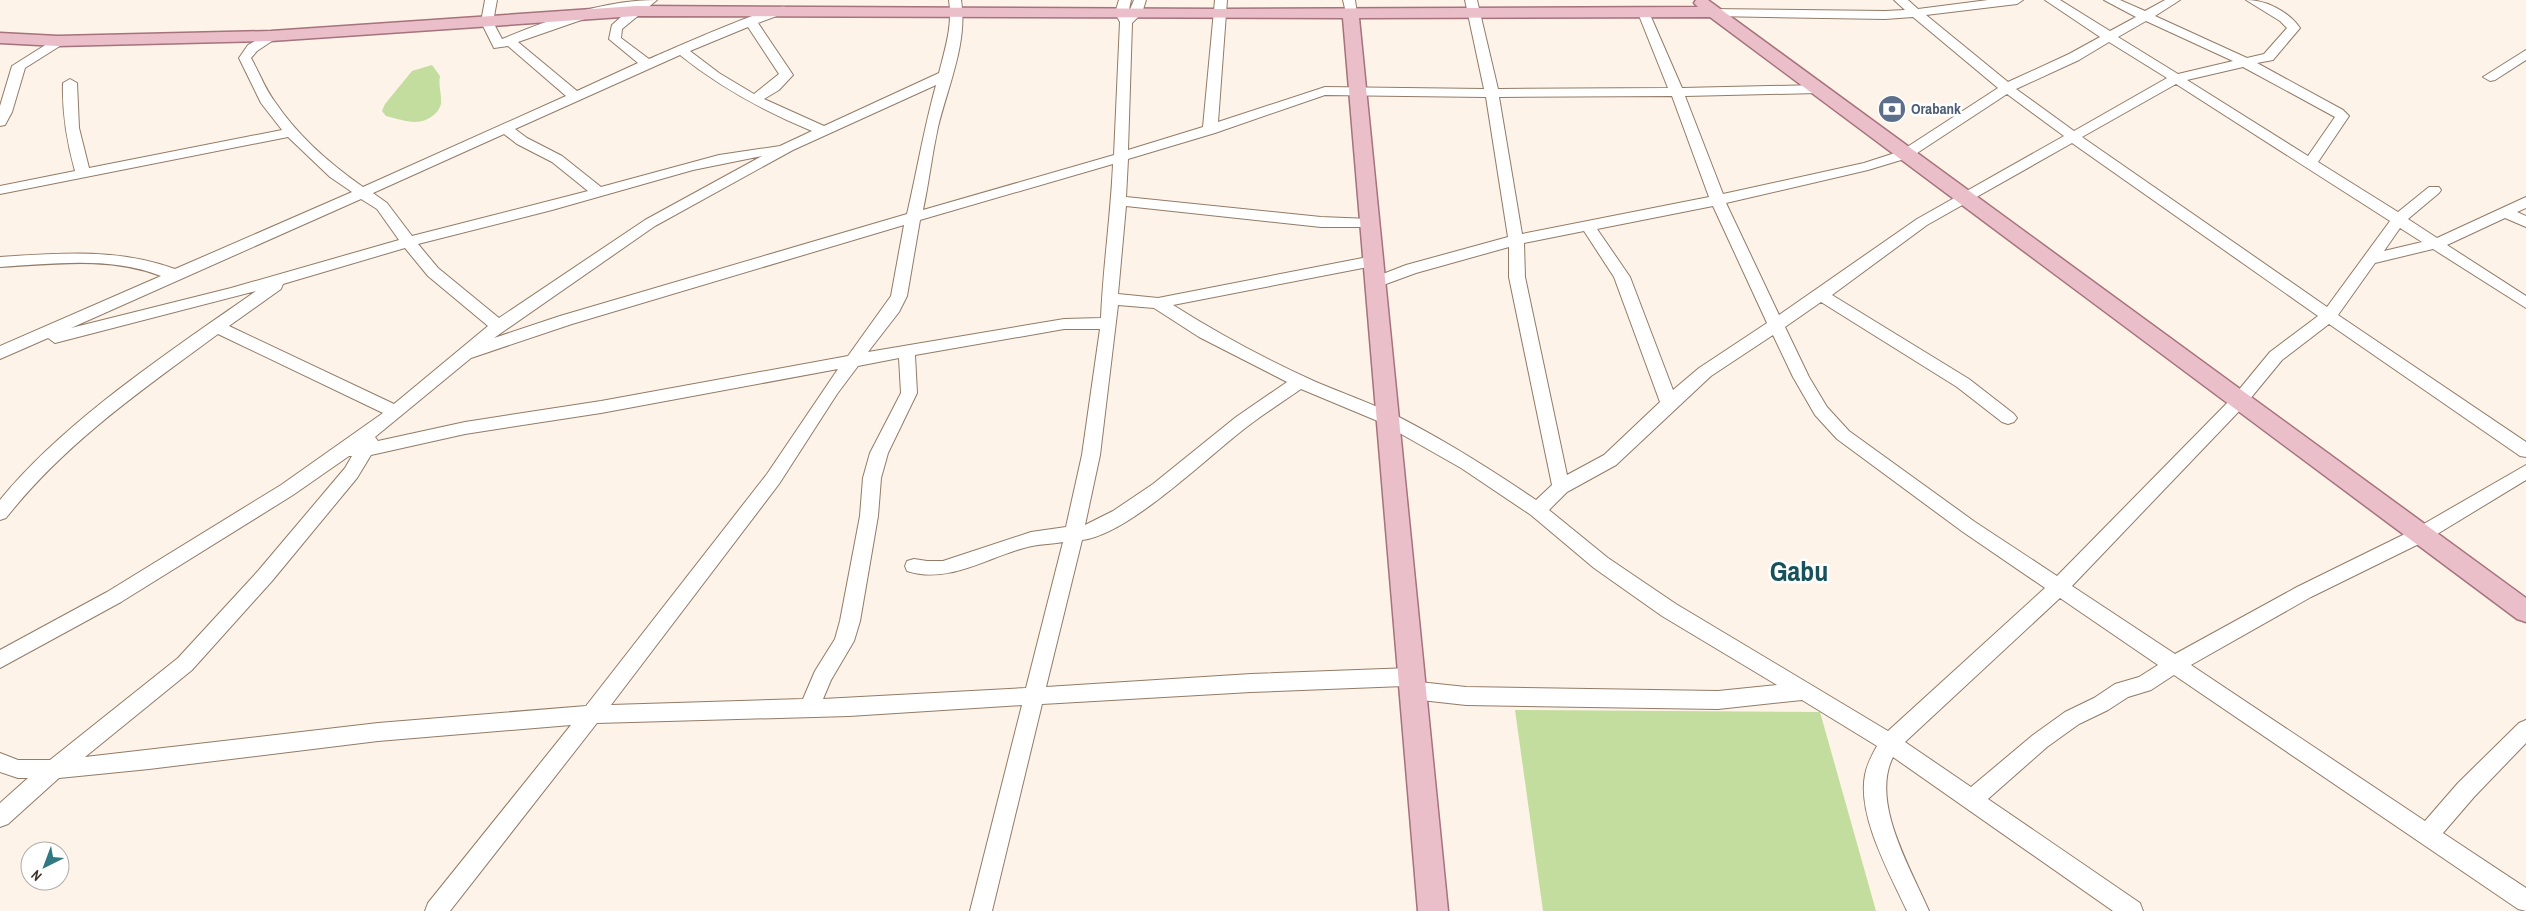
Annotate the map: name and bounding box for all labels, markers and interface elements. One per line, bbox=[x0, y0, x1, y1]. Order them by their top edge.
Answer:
bank icon: Orabank bbox=[1877, 94, 1907, 124]
place label: Orabank bbox=[1911, 98, 1961, 119]
district label: Gabu bbox=[1770, 552, 1828, 590]
north arrow bbox=[20, 841, 70, 891]
text: N bbox=[27, 866, 45, 885]

